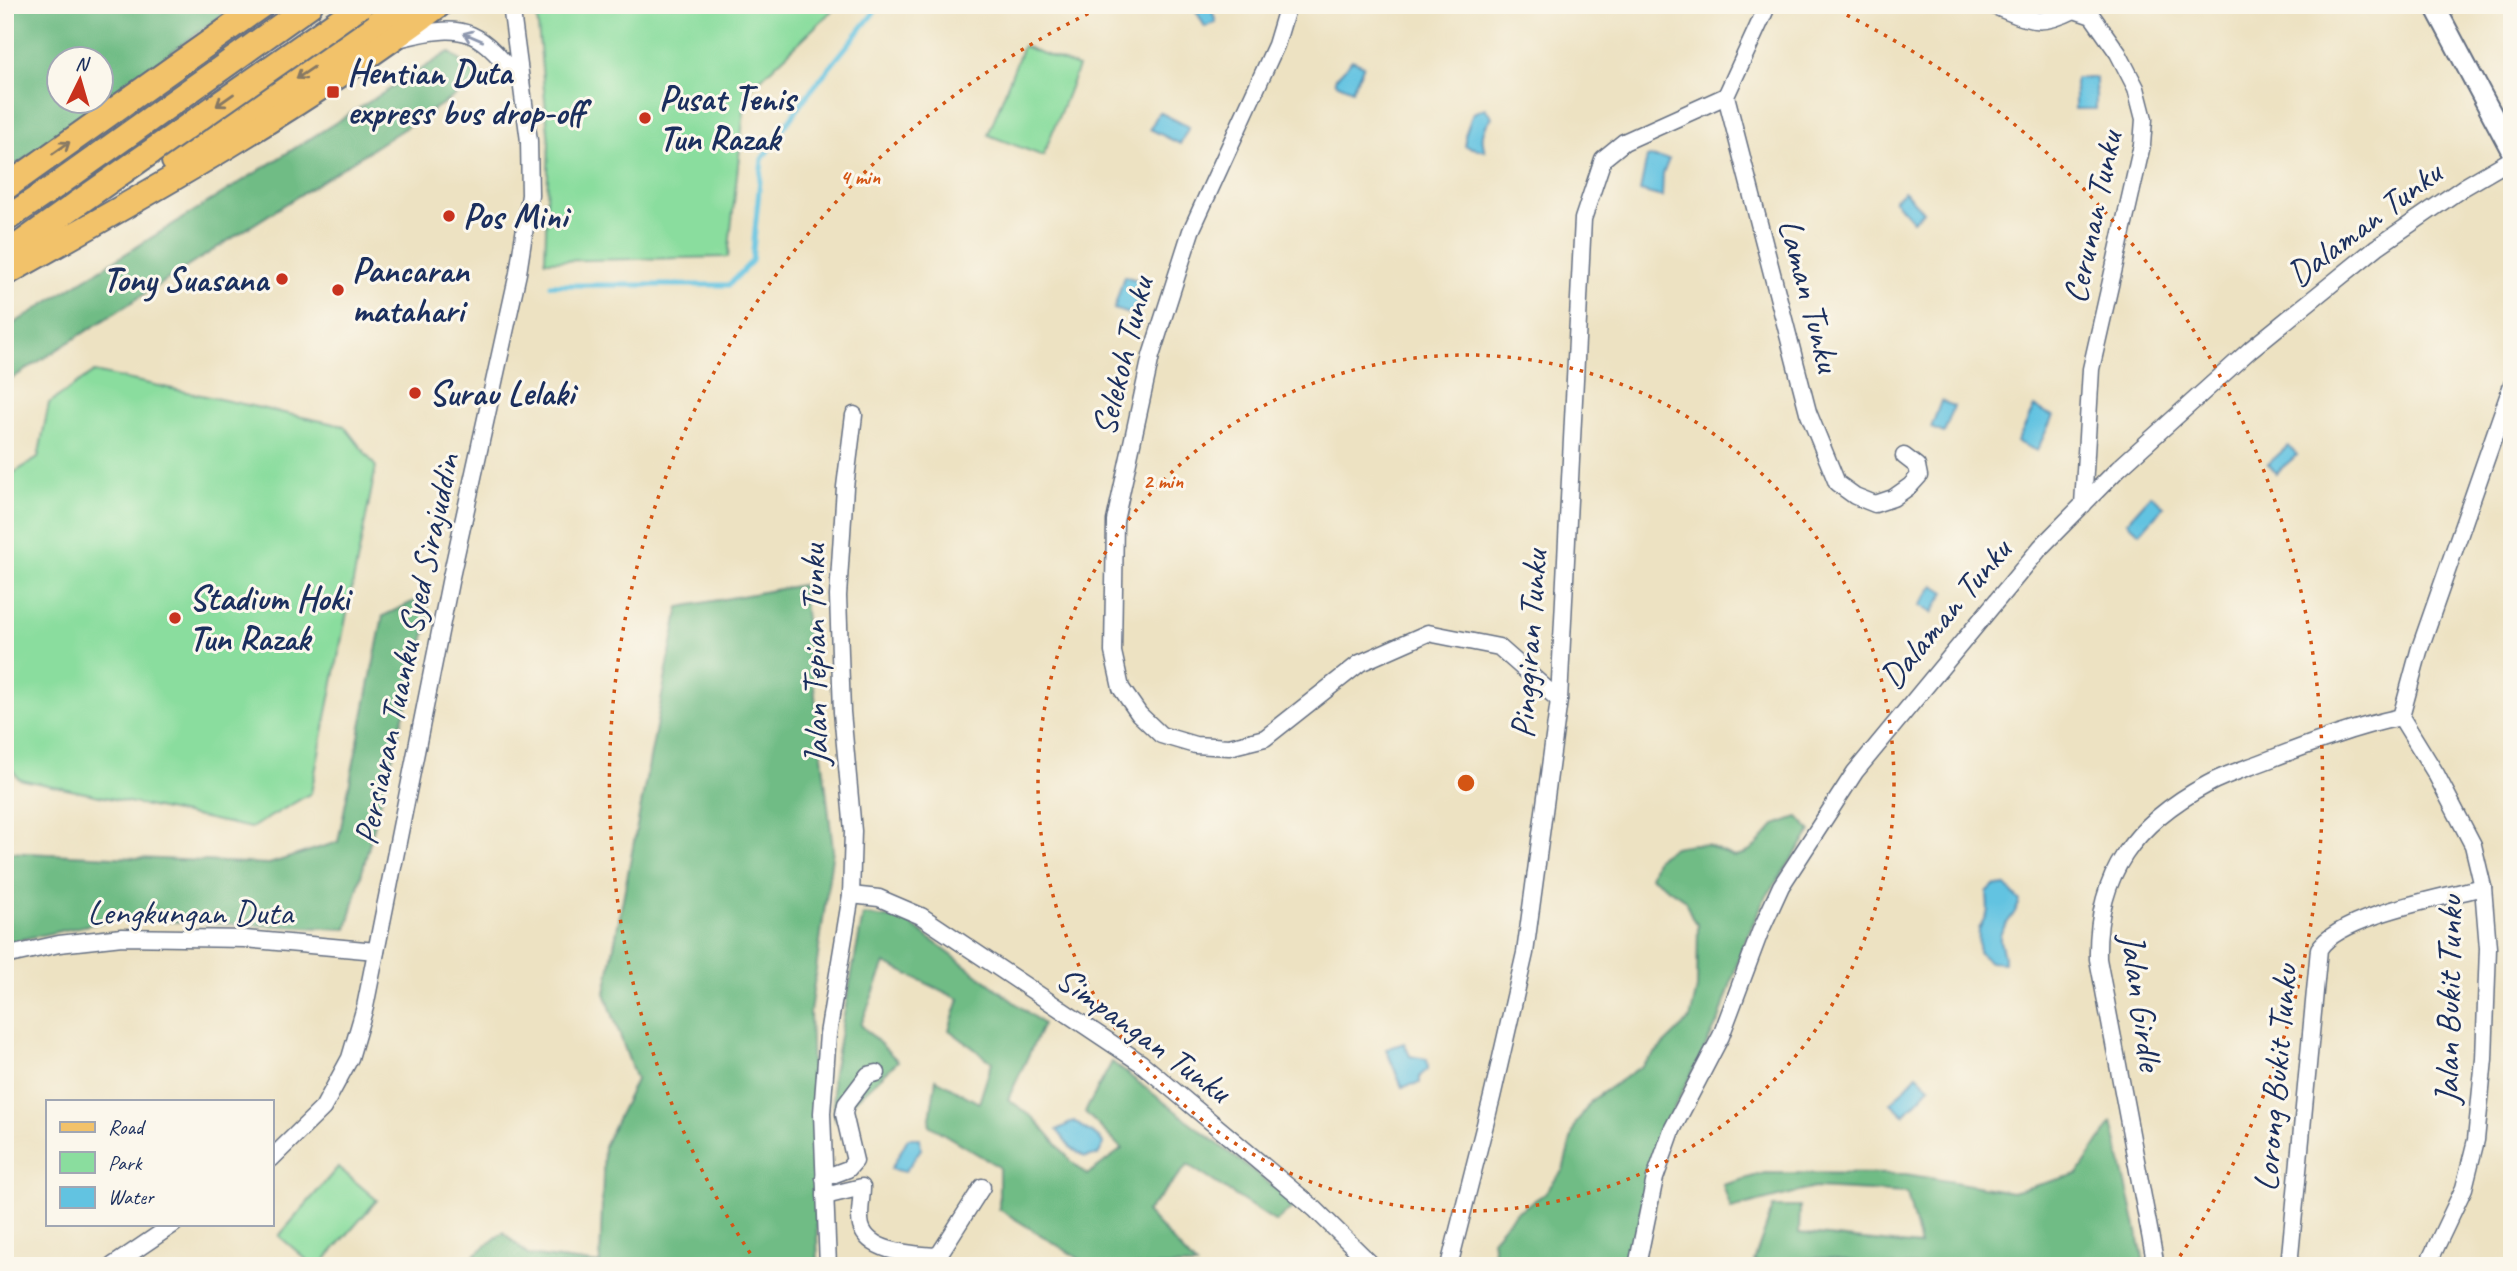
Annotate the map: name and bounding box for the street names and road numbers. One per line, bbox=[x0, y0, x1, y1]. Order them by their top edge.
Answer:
street label: Cerunan Tunku bbox=[2052, 125, 2133, 307]
street label: Dalaman Tunku bbox=[2278, 149, 2452, 296]
street label: Laman Tunku bbox=[1768, 214, 1852, 378]
street label: Selekoh Tunku bbox=[1081, 270, 1164, 440]
street label: Persiaran Tuanku Syed Sirajuddin bbox=[343, 448, 470, 849]
street label: Dalaman Tunku bbox=[1869, 527, 2023, 698]
street label: Jalan Tepian Tunku bbox=[790, 542, 839, 768]
street label: Pinggiran Tunku bbox=[1499, 546, 1558, 740]
street label: Lengkungan Duta bbox=[87, 890, 295, 935]
street label: Jalan Bukit Tunku bbox=[2424, 893, 2473, 1107]
street label: Jalan Girdle bbox=[2109, 929, 2174, 1076]
street label: Simpangan Tunku bbox=[1047, 956, 1242, 1114]
street label: Lorong Bukit Tunku bbox=[2243, 961, 2308, 1193]

